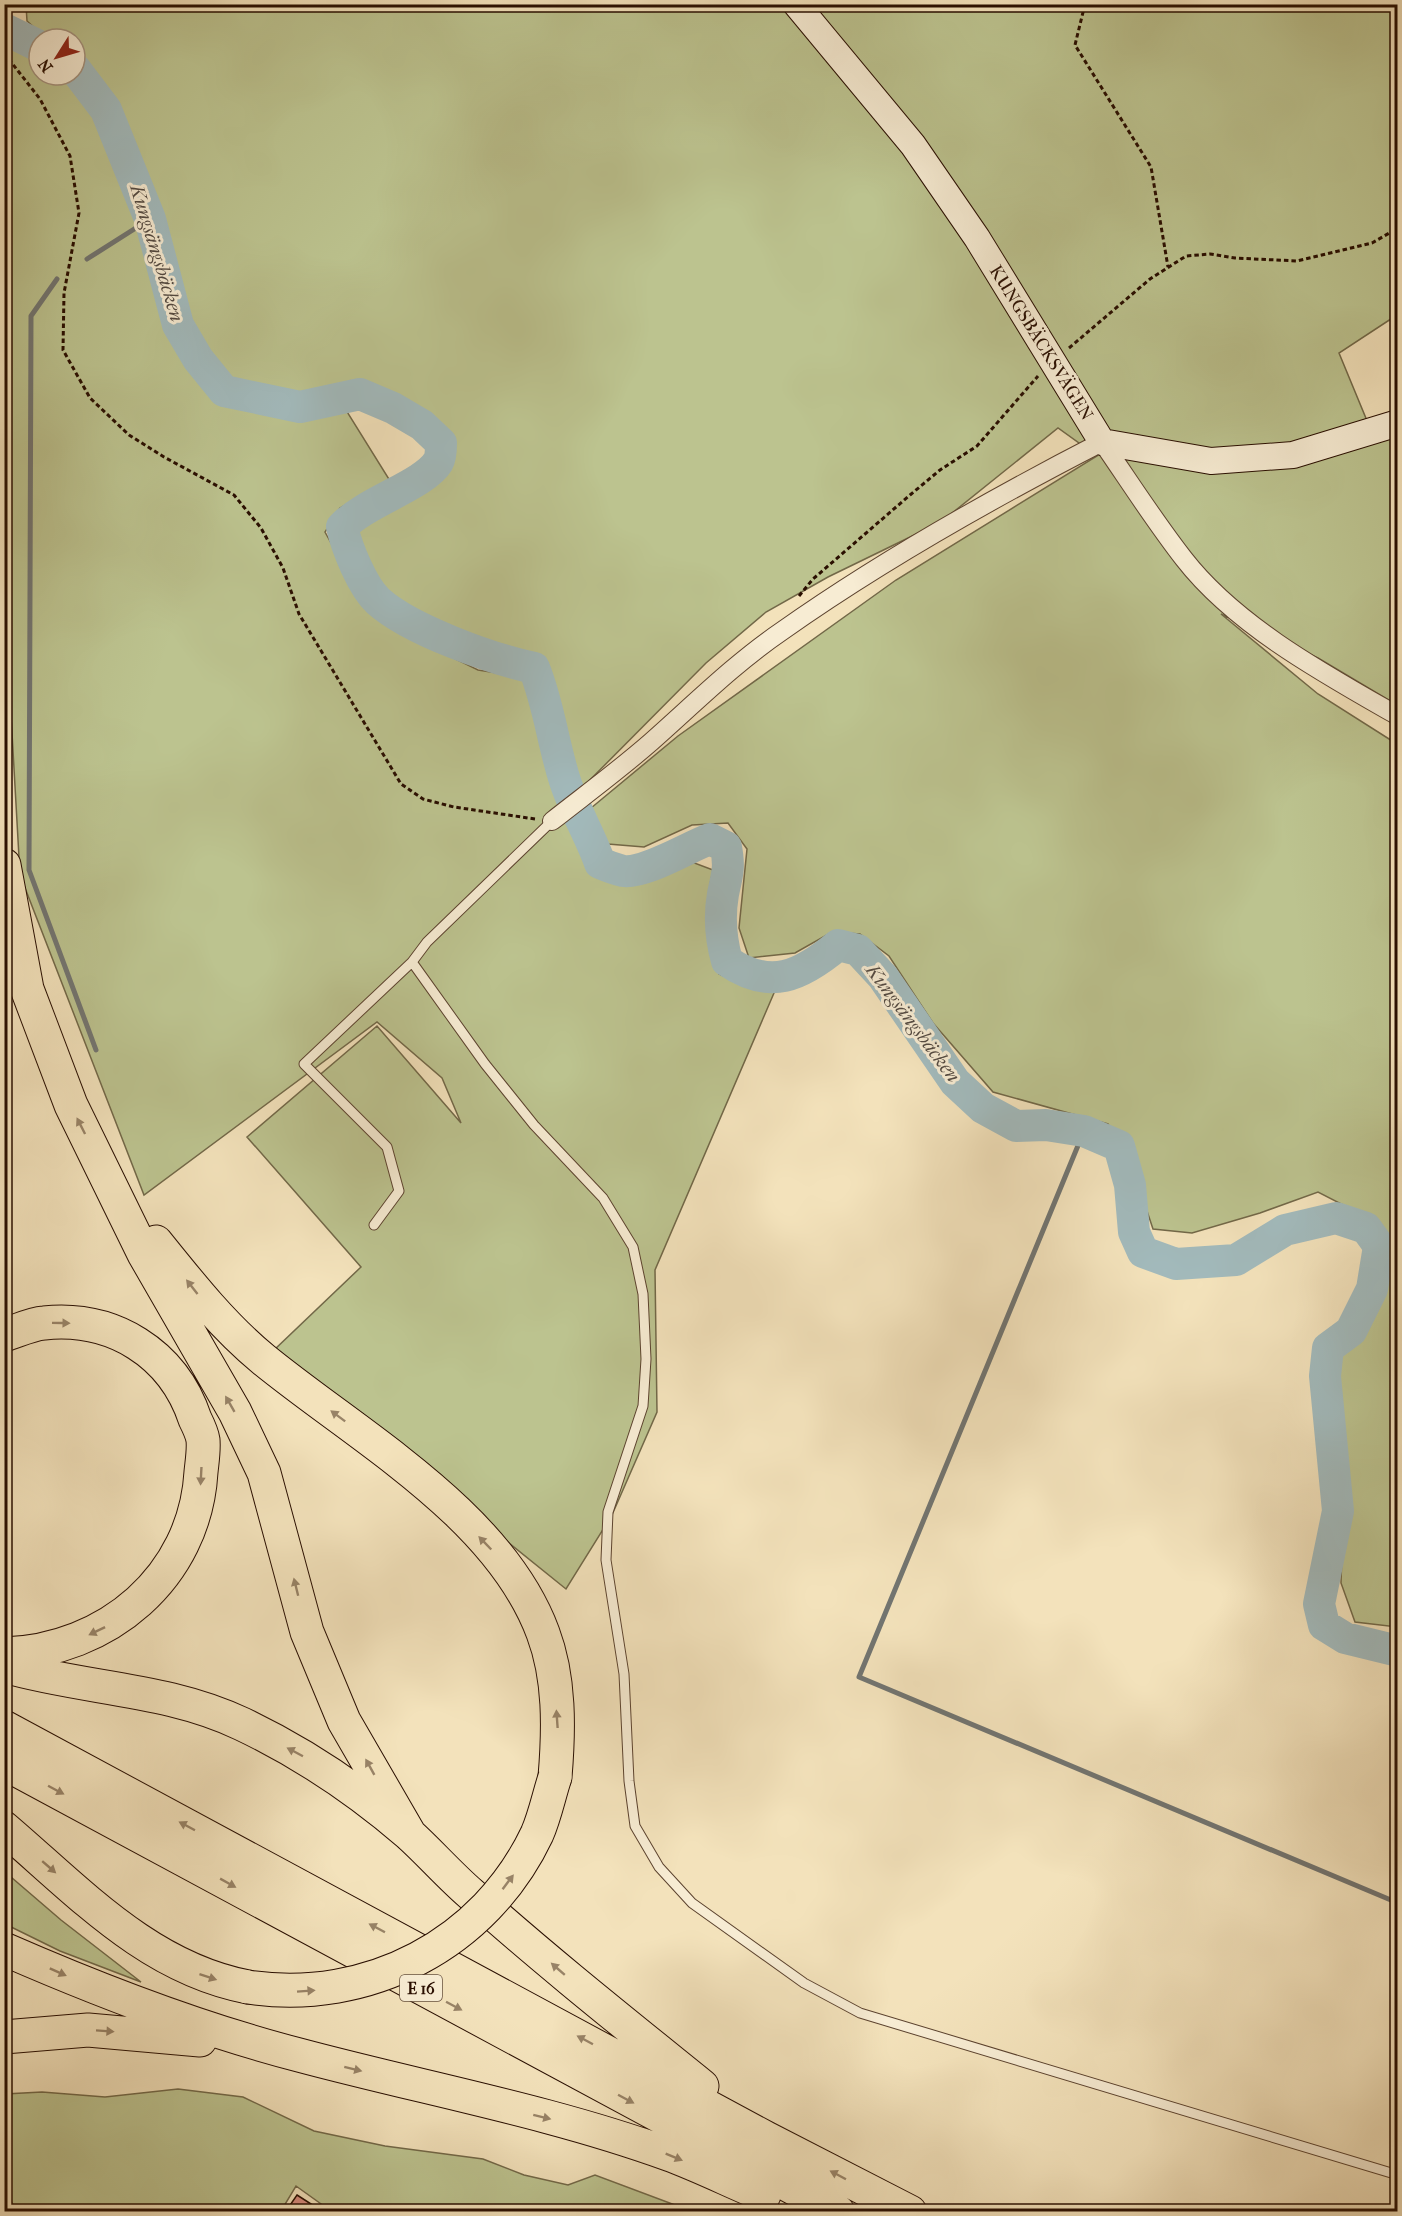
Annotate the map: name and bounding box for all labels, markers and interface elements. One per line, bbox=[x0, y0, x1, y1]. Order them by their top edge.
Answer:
north arrow bbox=[27, 27, 87, 87]
text: N bbox=[34, 54, 57, 76]
water label: Kungsängsbäcken bbox=[125, 180, 189, 324]
street label: KUNGSBÄCKSVÄGEN bbox=[985, 261, 1098, 425]
water label: Kungsängsbäcken bbox=[860, 958, 965, 1087]
one-way arrow bbox=[76, 1117, 86, 1134]
one-way arrow bbox=[185, 1279, 198, 1295]
one-way arrow bbox=[52, 1319, 71, 1328]
one-way arrow bbox=[225, 1395, 235, 1412]
one-way arrow bbox=[330, 1410, 345, 1422]
one-way arrow bbox=[196, 1467, 205, 1486]
one-way arrow bbox=[479, 1536, 493, 1550]
one-way arrow bbox=[290, 1578, 300, 1596]
one-way arrow bbox=[89, 1626, 106, 1635]
one-way arrow bbox=[553, 1709, 562, 1728]
one-way arrow bbox=[286, 1747, 303, 1757]
one-way arrow bbox=[365, 1758, 375, 1775]
one-way arrow bbox=[48, 1785, 65, 1795]
one-way arrow bbox=[178, 1821, 195, 1831]
one-way arrow bbox=[41, 1860, 56, 1874]
one-way arrow bbox=[501, 1874, 513, 1889]
one-way arrow bbox=[220, 1878, 237, 1888]
one-way arrow bbox=[368, 1923, 385, 1933]
one-way arrow bbox=[550, 1962, 566, 1975]
one-way arrow bbox=[49, 1968, 67, 1978]
one-way arrow bbox=[199, 1973, 217, 1982]
road number: E 16 bbox=[400, 1975, 442, 2001]
one-way arrow bbox=[297, 1986, 316, 1995]
one-way arrow bbox=[446, 2001, 463, 2011]
one-way arrow bbox=[95, 2026, 114, 2035]
one-way arrow bbox=[577, 2035, 594, 2045]
one-way arrow bbox=[344, 2065, 362, 2074]
one-way arrow bbox=[618, 2094, 635, 2104]
one-way arrow bbox=[533, 2112, 551, 2122]
one-way arrow bbox=[665, 2152, 683, 2162]
one-way arrow bbox=[829, 2170, 846, 2180]

